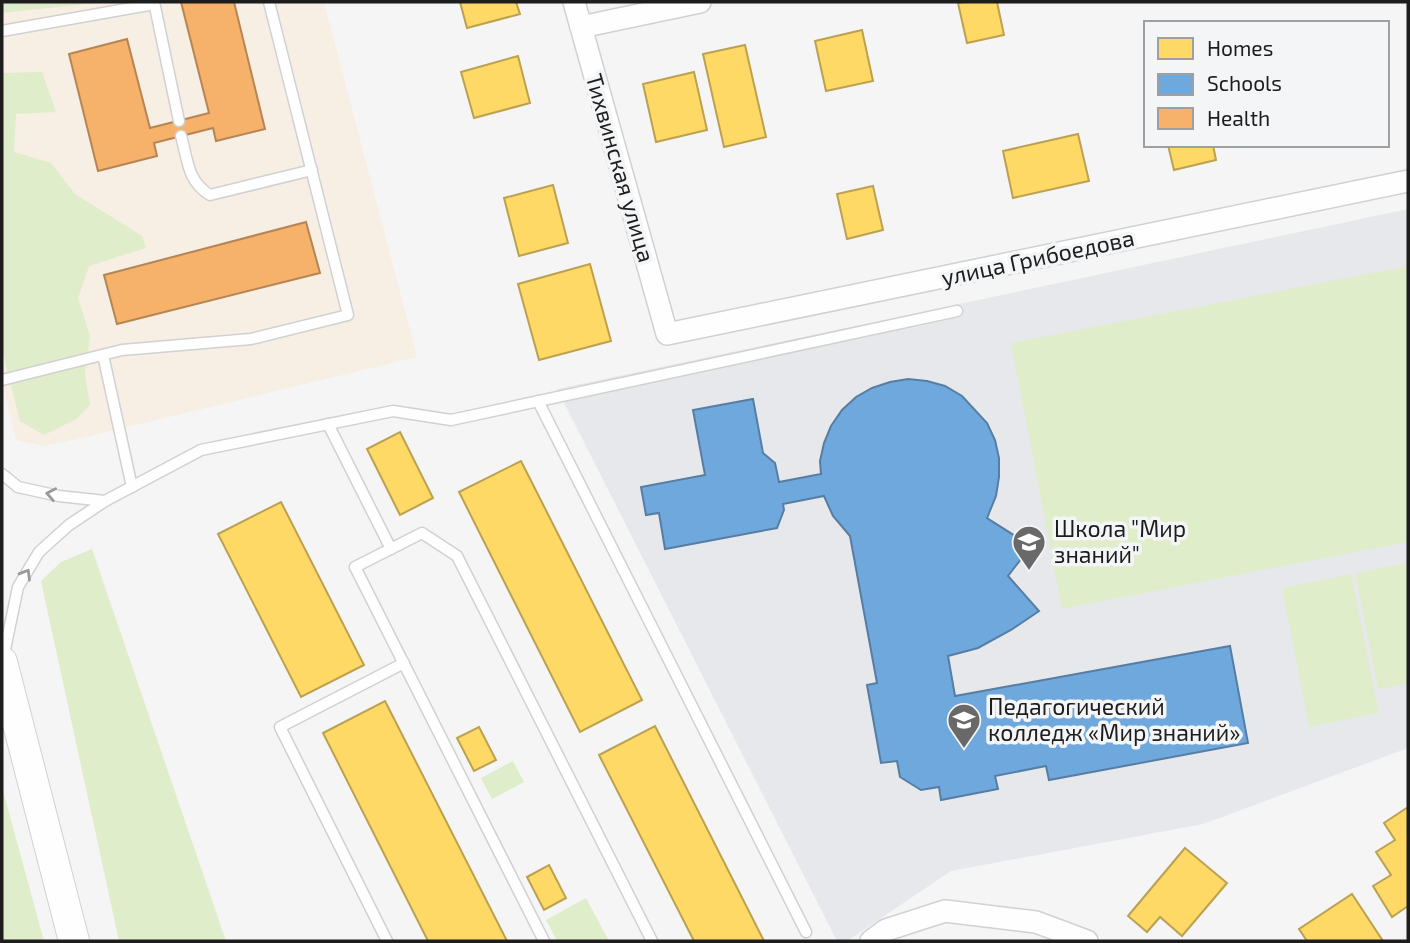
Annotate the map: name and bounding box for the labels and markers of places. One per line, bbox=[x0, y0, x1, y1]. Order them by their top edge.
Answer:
place label: Школа "Мир знаний" bbox=[1054, 514, 1186, 568]
school or university icon: Школа "Мир знаний" bbox=[1010, 523, 1048, 572]
place label: Педагогический колледж «Мир знаний» bbox=[988, 692, 1240, 746]
school or university icon: Педагогический колледж «Мир знаний» bbox=[945, 701, 983, 750]

